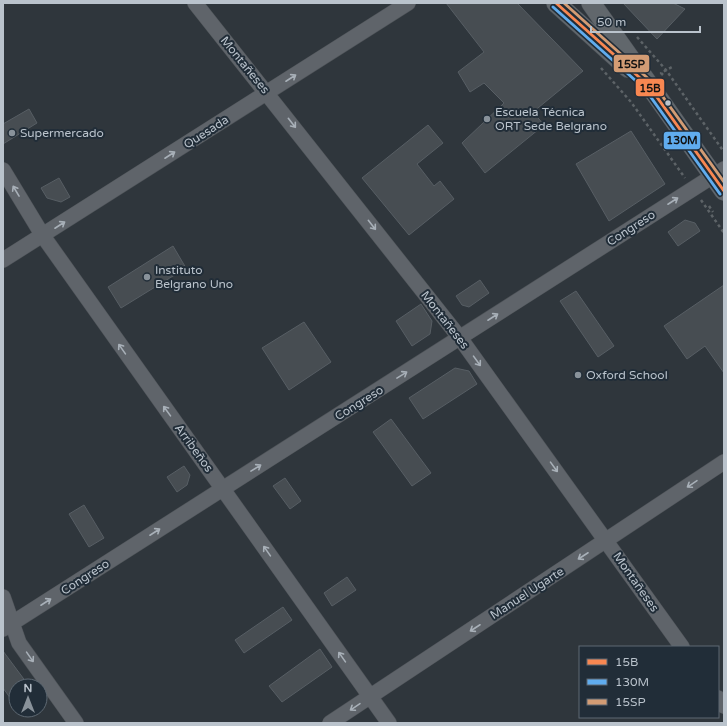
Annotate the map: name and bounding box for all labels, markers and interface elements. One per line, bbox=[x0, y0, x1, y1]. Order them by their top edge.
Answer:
scale bar bbox=[591, 8, 700, 34]
text: 50 m bbox=[597, 15, 626, 29]
street label: Montañeses bbox=[218, 34, 272, 97]
line badge: 15SP bbox=[613, 54, 650, 73]
text: 15SP bbox=[617, 58, 646, 71]
one-way arrow bbox=[285, 73, 297, 81]
line badge: 15B bbox=[635, 78, 665, 97]
text: 15B bbox=[639, 82, 661, 95]
unlabelled marker bbox=[663, 98, 673, 108]
place label: Escuela Técnica ORT Sede Belgrano bbox=[495, 105, 607, 133]
street label: Quesada bbox=[181, 112, 231, 152]
marker: Escuela Técnica ORT Sede Belgrano bbox=[482, 114, 492, 124]
one-way arrow bbox=[287, 118, 296, 129]
place label: Supermercado bbox=[20, 126, 104, 140]
marker: Supermercado bbox=[7, 128, 17, 138]
line badge: 130M bbox=[663, 131, 701, 150]
text: 130M bbox=[666, 134, 698, 147]
one-way arrow bbox=[164, 151, 175, 159]
one-way arrow bbox=[11, 185, 19, 197]
one-way arrow bbox=[667, 197, 678, 205]
street label: Congreso bbox=[604, 207, 658, 249]
one-way arrow bbox=[367, 220, 376, 231]
one-way arrow bbox=[54, 221, 65, 229]
place label: Instituto Belgrano Uno bbox=[155, 263, 233, 291]
marker: Instituto Belgrano Uno bbox=[142, 272, 152, 282]
street label: Montañeses bbox=[418, 288, 472, 352]
one-way arrow bbox=[487, 313, 498, 321]
one-way arrow bbox=[118, 344, 126, 355]
one-way arrow bbox=[473, 356, 481, 367]
place label: Oxford School bbox=[586, 368, 668, 382]
marker: Oxford School bbox=[573, 370, 583, 380]
one-way arrow bbox=[396, 371, 407, 380]
street label: Congreso bbox=[332, 383, 386, 423]
one-way arrow bbox=[163, 406, 171, 417]
street label: Arribeños bbox=[172, 421, 216, 475]
one-way arrow bbox=[549, 461, 558, 472]
one-way arrow bbox=[250, 463, 262, 471]
one-way arrow bbox=[686, 480, 697, 488]
one-way arrow bbox=[149, 528, 160, 536]
one-way arrow bbox=[263, 545, 271, 556]
street label: Montañeses bbox=[610, 549, 662, 615]
one-way arrow bbox=[578, 552, 589, 560]
street label: Congreso bbox=[58, 556, 112, 598]
street label: Manuel Ugarte bbox=[488, 564, 567, 622]
one-way arrow bbox=[40, 598, 51, 606]
one-way arrow bbox=[469, 624, 481, 632]
legend bbox=[579, 646, 719, 718]
one-way arrow bbox=[26, 652, 34, 663]
one-way arrow bbox=[338, 652, 346, 663]
text: 15B bbox=[615, 655, 638, 669]
text: 130M bbox=[615, 675, 649, 689]
north arrow bbox=[8, 678, 48, 718]
text: N bbox=[24, 682, 32, 695]
text: 15SP bbox=[615, 695, 646, 709]
one-way arrow bbox=[349, 703, 360, 711]

